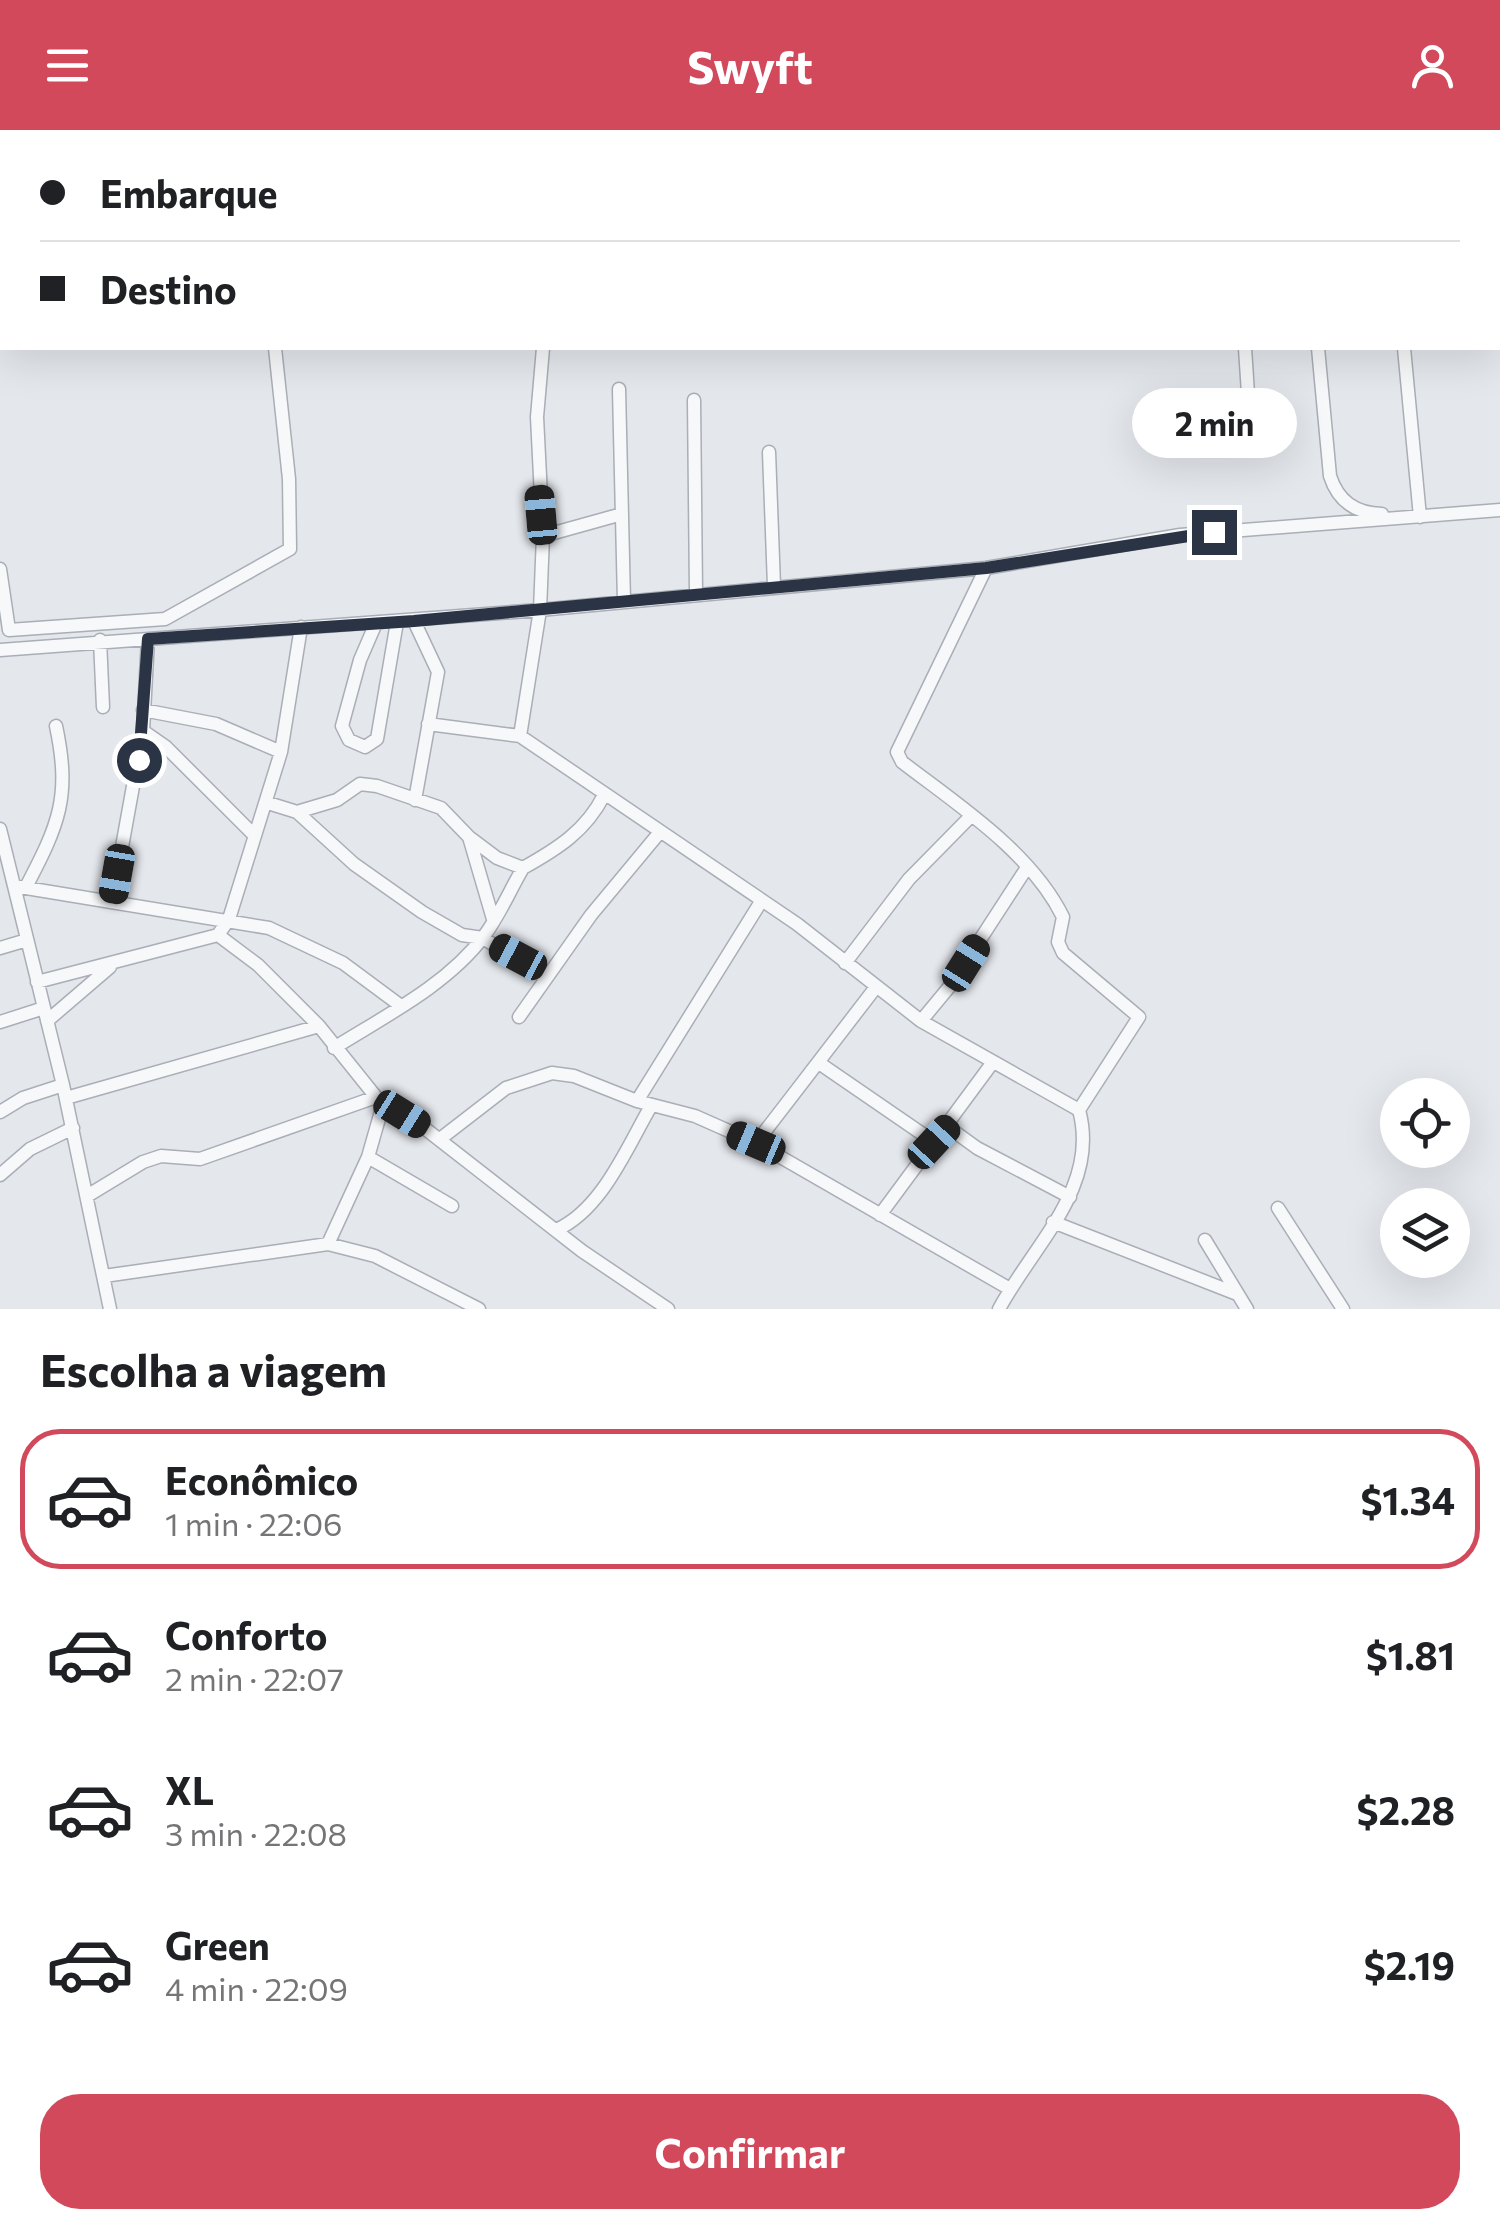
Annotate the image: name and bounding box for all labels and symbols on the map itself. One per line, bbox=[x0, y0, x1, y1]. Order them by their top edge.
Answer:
callout: 2 min bbox=[1132, 387, 1296, 457]
car bbox=[523, 484, 559, 546]
route end bbox=[1192, 510, 1237, 555]
route start bbox=[117, 738, 162, 783]
car bbox=[97, 842, 137, 906]
car bbox=[484, 930, 552, 984]
car bbox=[937, 930, 995, 996]
car bbox=[369, 1085, 435, 1143]
car bbox=[903, 1110, 965, 1174]
car bbox=[723, 1117, 789, 1169]

